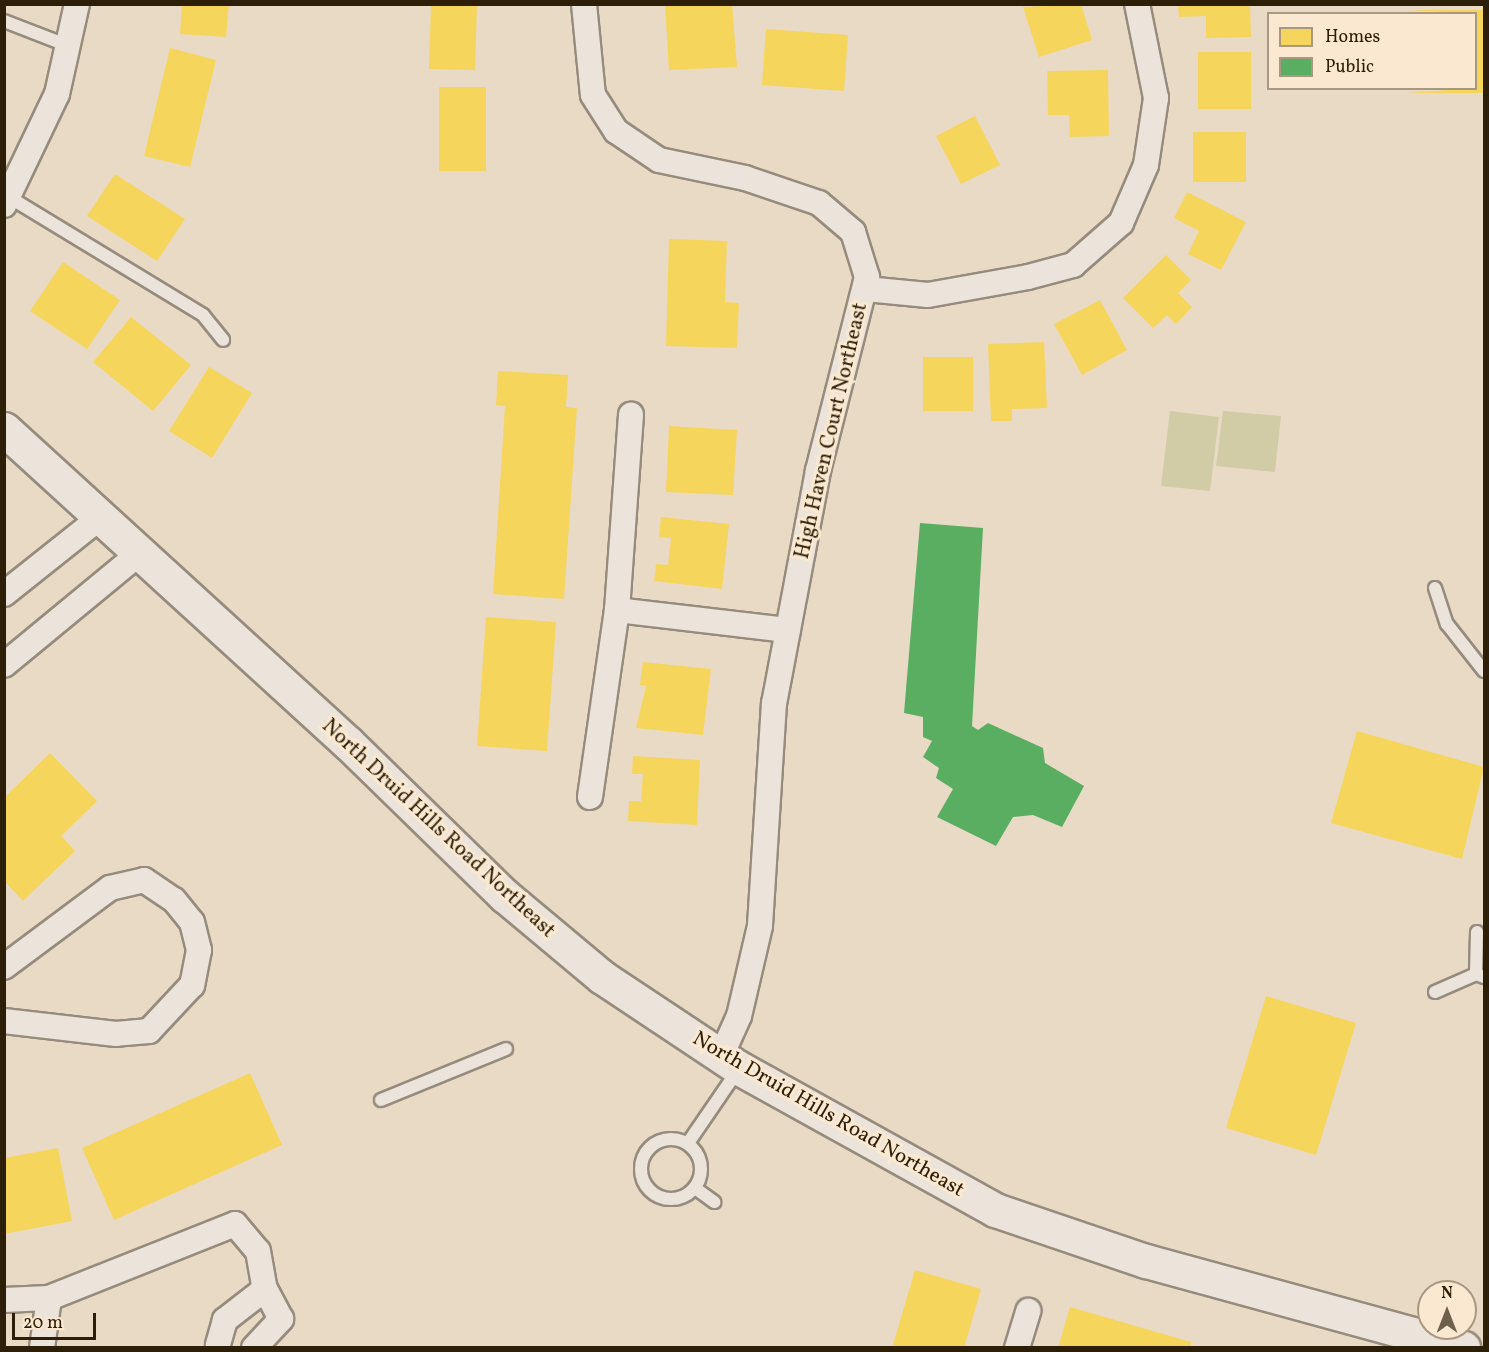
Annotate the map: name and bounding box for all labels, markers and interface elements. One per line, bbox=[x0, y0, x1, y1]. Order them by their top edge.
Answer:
legend bbox=[1267, 12, 1477, 90]
text: Homes bbox=[1325, 25, 1380, 50]
text: Public bbox=[1325, 55, 1374, 80]
street label: High Haven Court Northeast bbox=[790, 300, 874, 562]
street label: North Druid Hills Road Northeast bbox=[316, 714, 560, 944]
street label: North Druid Hills Road Northeast bbox=[688, 1027, 968, 1203]
north arrow bbox=[1417, 1280, 1477, 1340]
text: N bbox=[1441, 1283, 1453, 1305]
scale bar bbox=[15, 1301, 99, 1339]
text: 20 m bbox=[23, 1311, 63, 1336]

